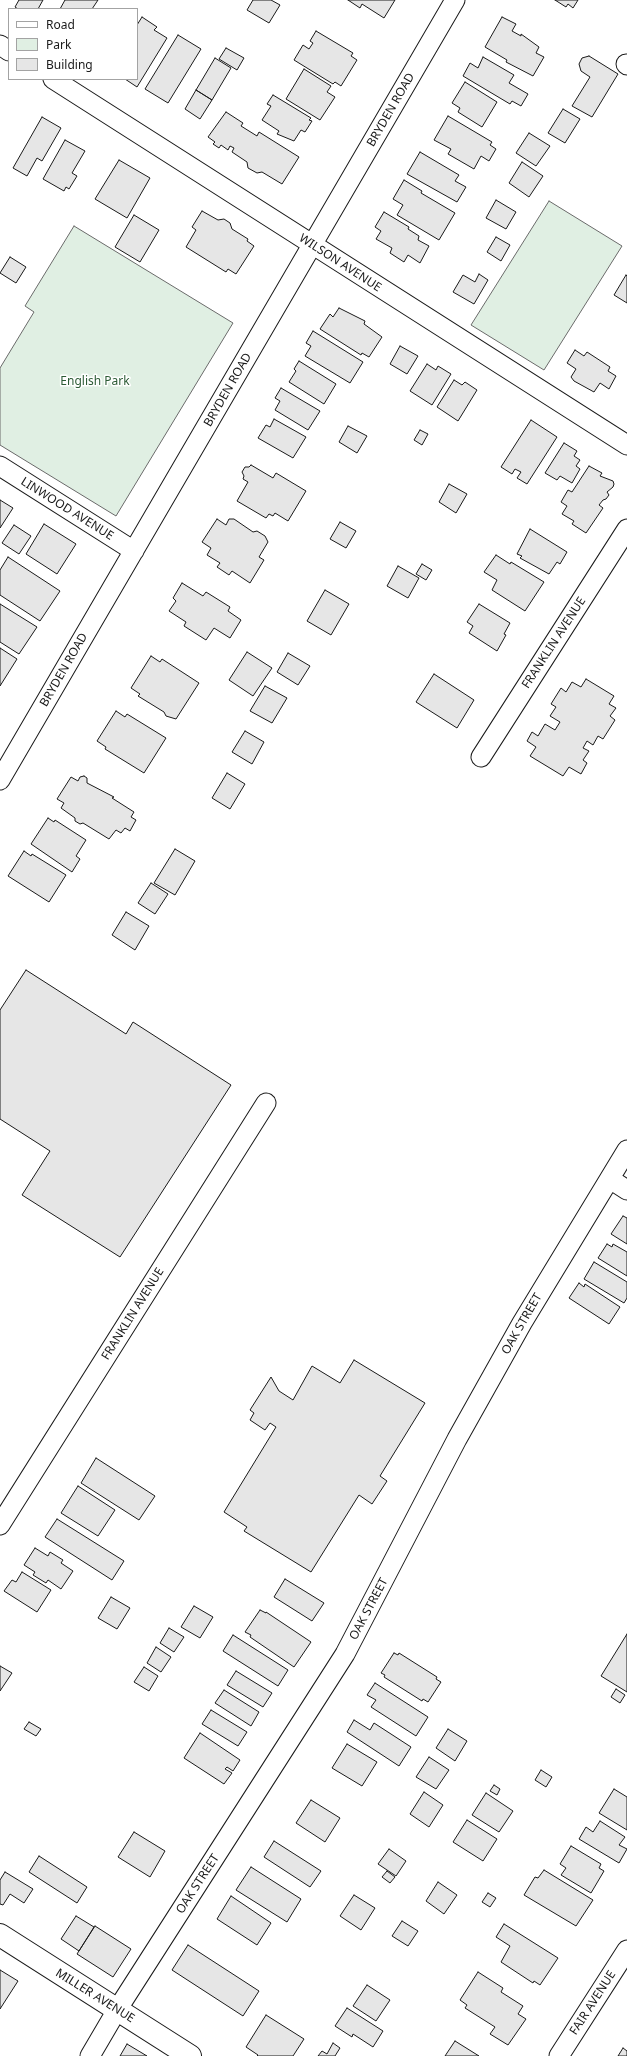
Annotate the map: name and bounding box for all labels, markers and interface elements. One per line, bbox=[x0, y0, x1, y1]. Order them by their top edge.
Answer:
legend bbox=[8, 8, 138, 80]
text: Road bbox=[46, 16, 75, 33]
text: Park bbox=[46, 36, 71, 53]
text: Building bbox=[46, 56, 93, 73]
street label: BRYDEN ROAD bbox=[364, 71, 418, 149]
street label: WILSON AVENUE bbox=[296, 231, 384, 295]
street label: BRYDEN ROAD bbox=[201, 351, 255, 429]
park label: English Park bbox=[60, 375, 130, 389]
street label: LINWOOD AVENUE bbox=[18, 475, 116, 543]
street label: FRANKLIN AVENUE bbox=[519, 595, 589, 691]
street label: BRYDEN ROAD bbox=[37, 631, 91, 709]
street label: FRANKLIN AVENUE bbox=[99, 1265, 167, 1363]
street label: OAK STREET bbox=[499, 1291, 545, 1357]
street label: OAK STREET bbox=[347, 1576, 391, 1642]
street label: OAK STREET bbox=[173, 1852, 223, 1916]
street label: MILLER AVENUE bbox=[53, 1966, 137, 2026]
street label: FAIR AVENUE bbox=[567, 1968, 619, 2038]

